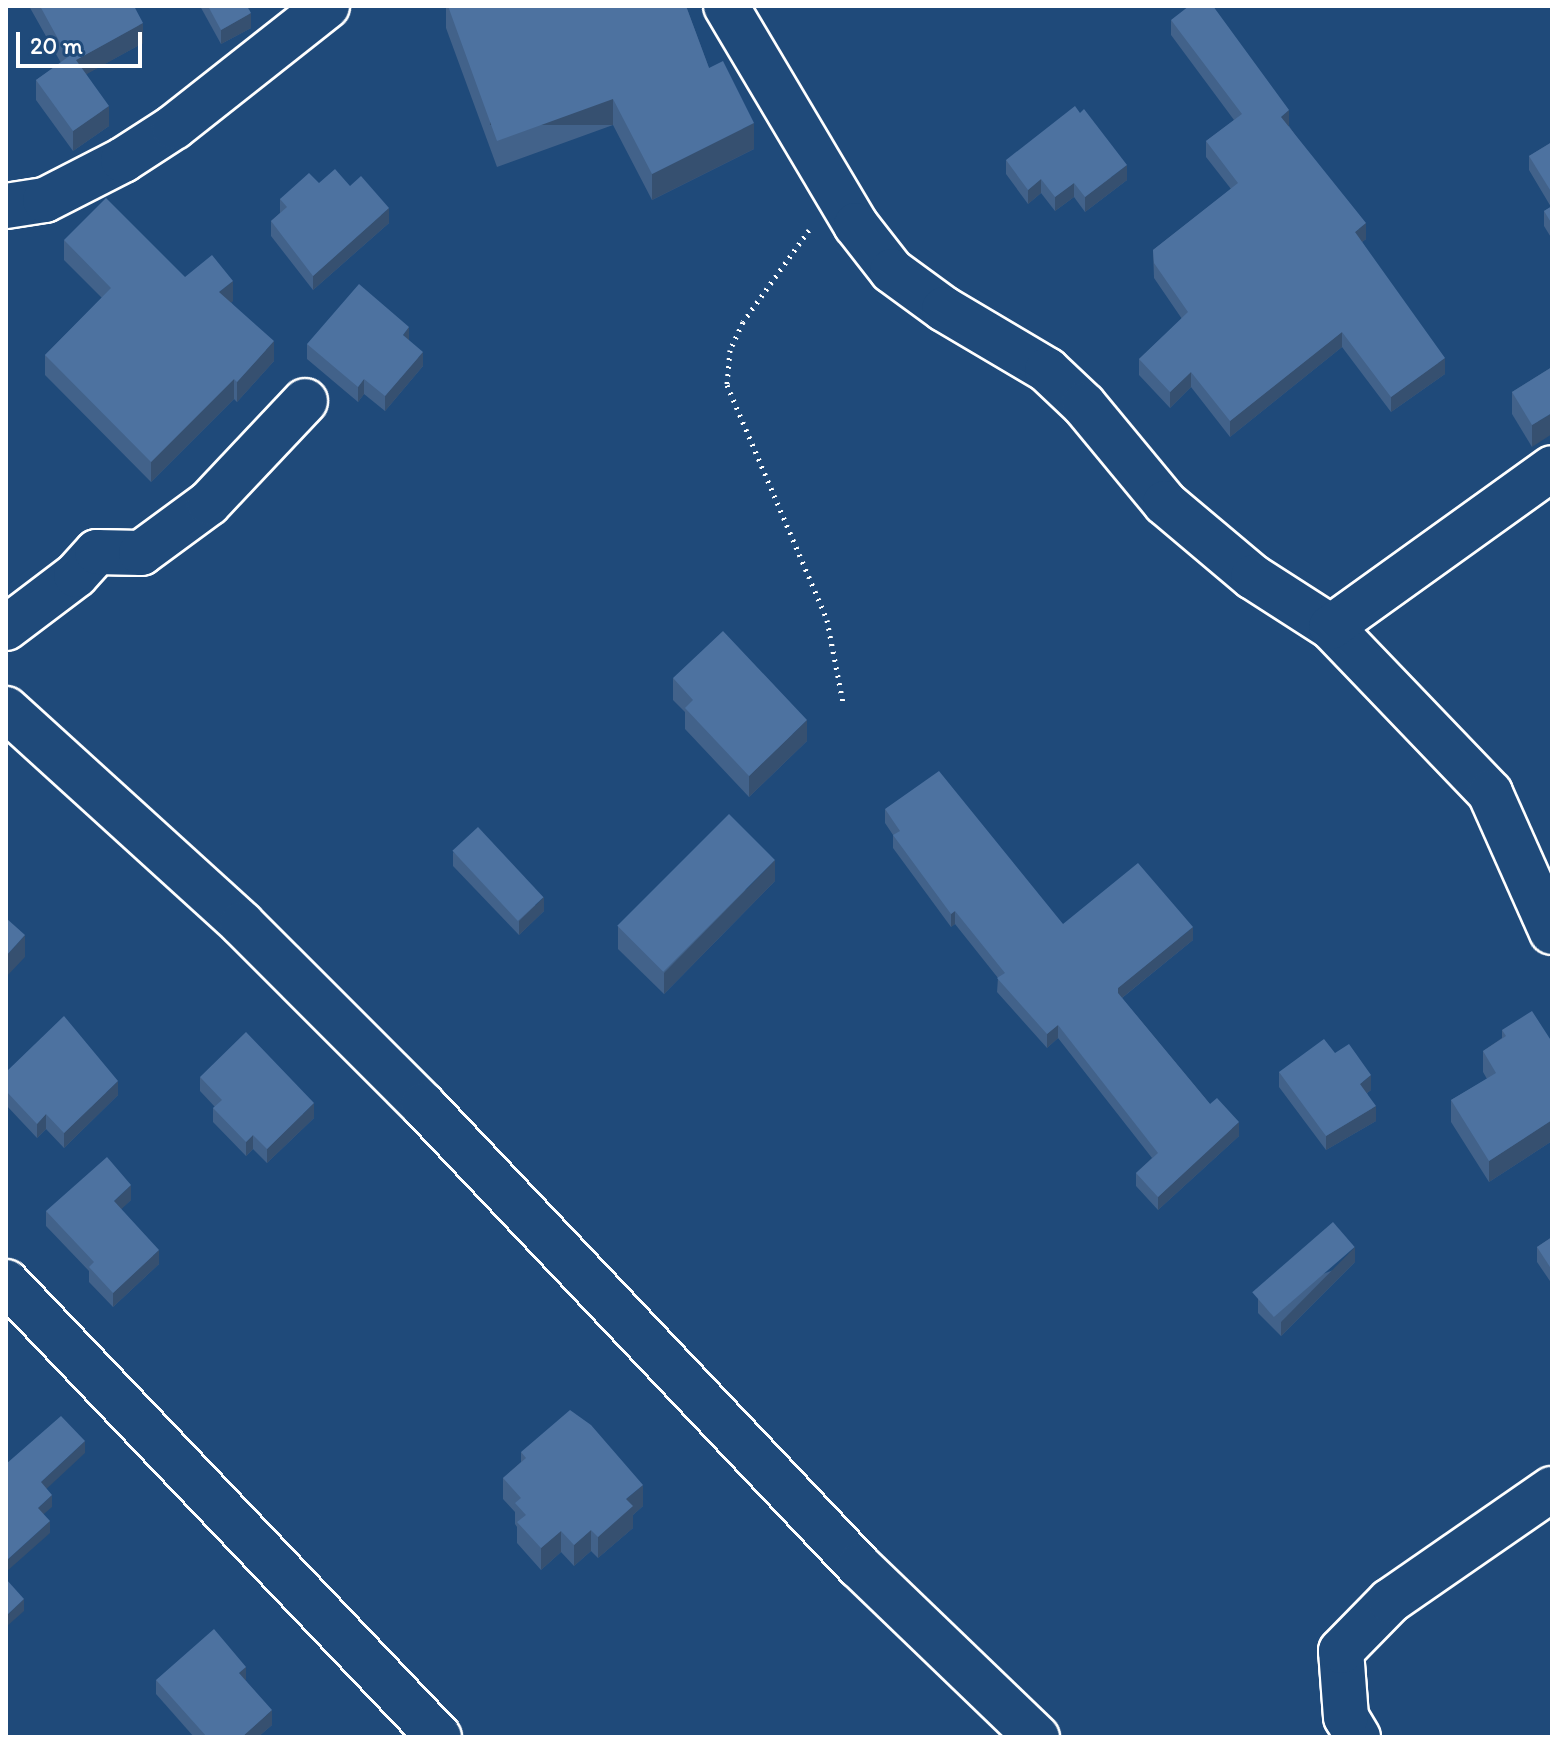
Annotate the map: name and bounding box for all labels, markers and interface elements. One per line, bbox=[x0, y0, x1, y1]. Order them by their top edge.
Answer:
scale bar bbox=[20, 16, 146, 66]
text: 20 m bbox=[30, 31, 83, 60]

